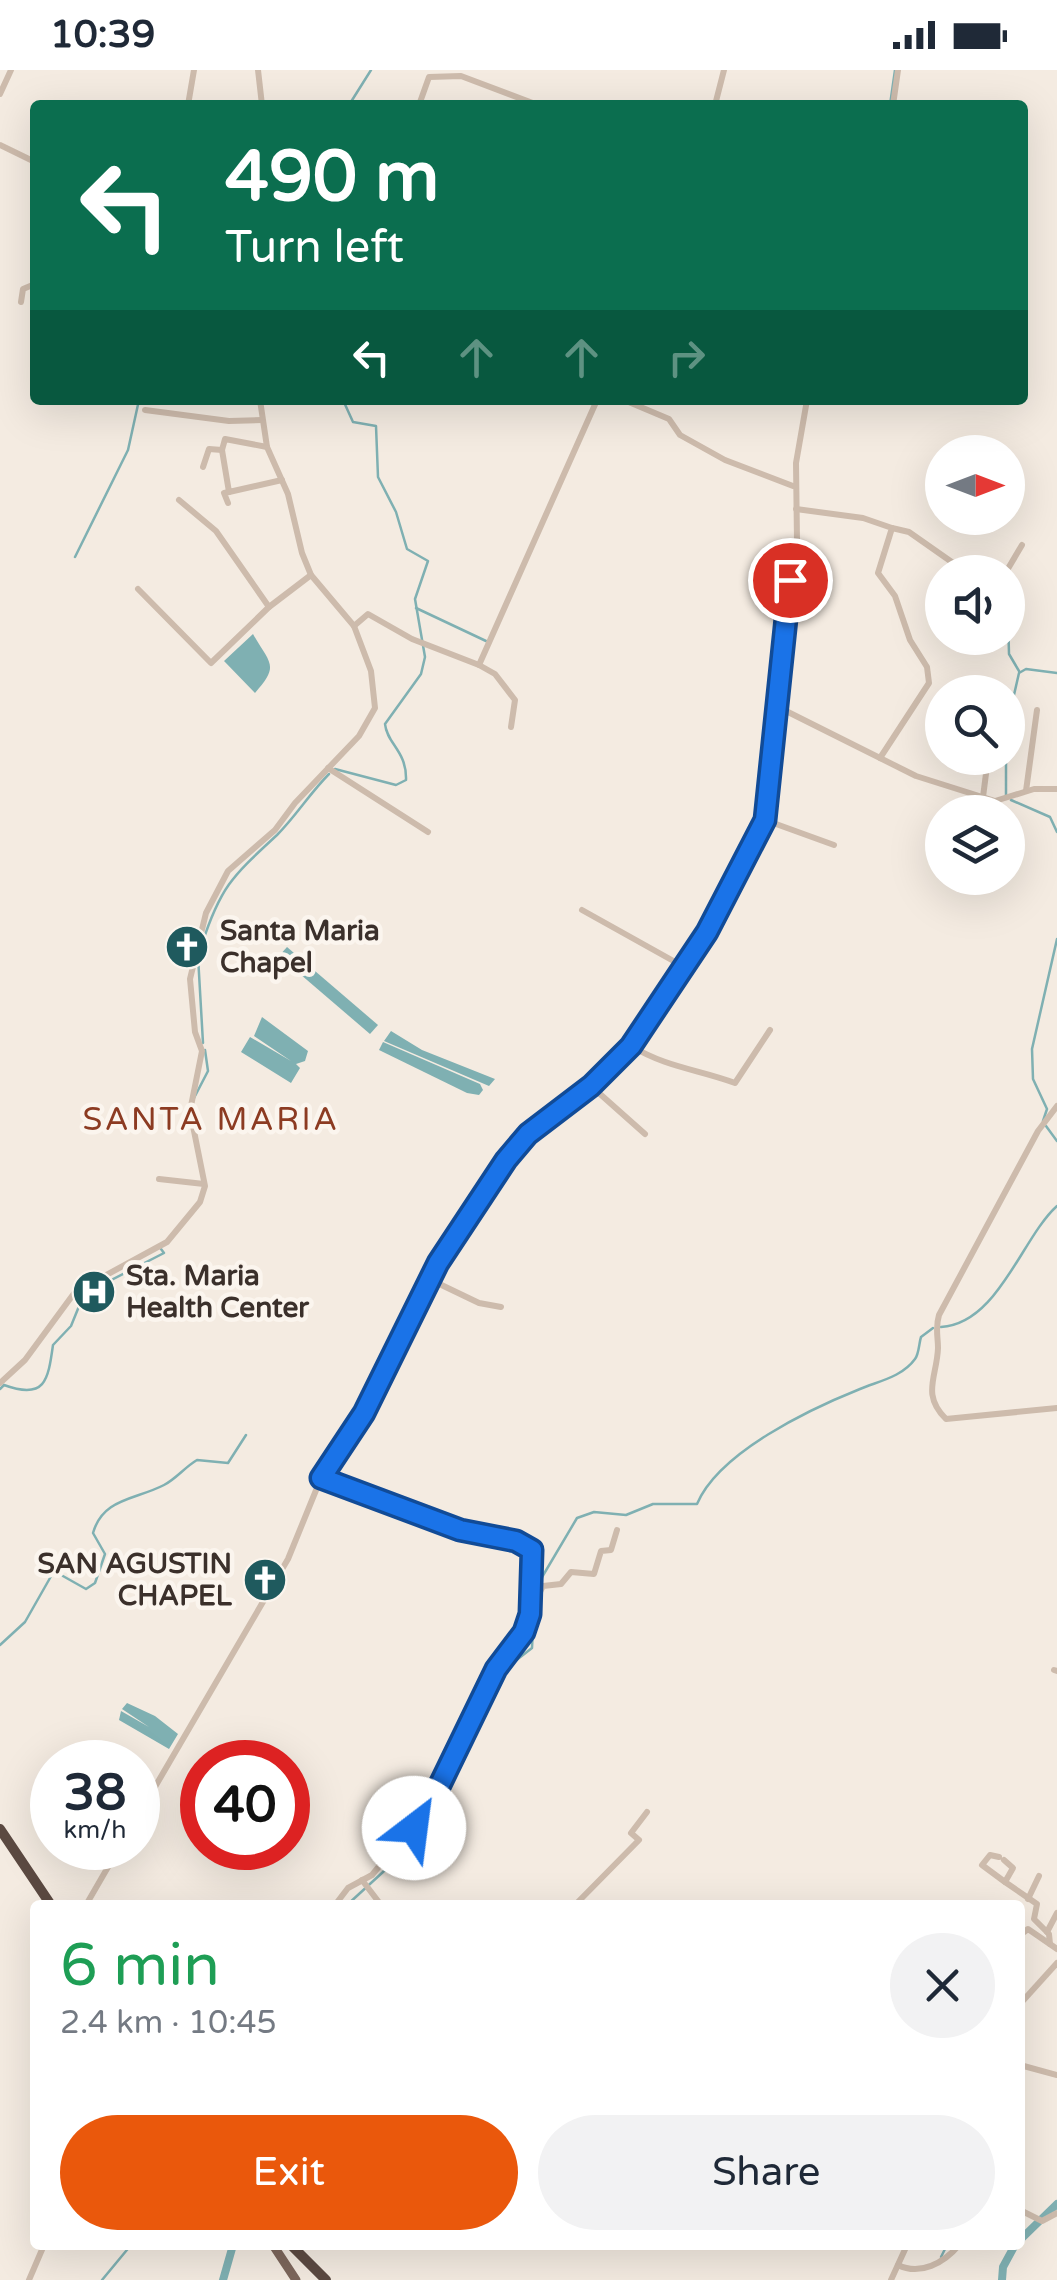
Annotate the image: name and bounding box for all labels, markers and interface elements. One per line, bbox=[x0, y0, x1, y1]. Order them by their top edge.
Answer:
text: 10:39 bbox=[50, 12, 155, 58]
text: 490 m bbox=[225, 136, 439, 220]
icon: left bbox=[60, 140, 190, 270]
text: Turn left bbox=[225, 221, 404, 275]
icon: left bbox=[344, 330, 399, 385]
icon: ahead bbox=[449, 330, 504, 385]
icon: ahead bbox=[554, 330, 609, 385]
icon: right bbox=[659, 330, 714, 385]
north arrow bbox=[925, 435, 1025, 535]
map controls bbox=[925, 435, 1025, 895]
pin bbox=[748, 538, 833, 623]
icon: arrive bbox=[763, 553, 818, 608]
button: sound bbox=[925, 555, 1025, 655]
button: search bbox=[925, 675, 1025, 775]
button: layers bbox=[925, 795, 1025, 895]
place label: Santa Maria Chapel bbox=[220, 914, 380, 980]
church icon: Santa Maria Chapel bbox=[164, 924, 210, 970]
district label: SANTA MARIA bbox=[82, 1101, 340, 1139]
place label: Sta. Maria Health Center bbox=[126, 1259, 310, 1325]
hospital icon: Sta. Maria Health Center bbox=[71, 1269, 117, 1315]
place label: SAN AGUSTIN CHAPEL bbox=[37, 1547, 233, 1613]
church icon: SAN AGUSTIN CHAPEL bbox=[242, 1557, 288, 1603]
speed limit sign: 40 bbox=[180, 1740, 310, 1870]
text: 38 bbox=[64, 1763, 126, 1823]
position arrow bbox=[362, 1776, 466, 1880]
text: km/h bbox=[64, 1815, 126, 1845]
text: 6 min bbox=[60, 1930, 220, 2002]
button: close bbox=[890, 1933, 995, 2038]
text: 2.4 km · 10:45 bbox=[60, 2004, 277, 2042]
button: Exit bbox=[60, 2115, 518, 2230]
button: Share bbox=[538, 2115, 995, 2230]

